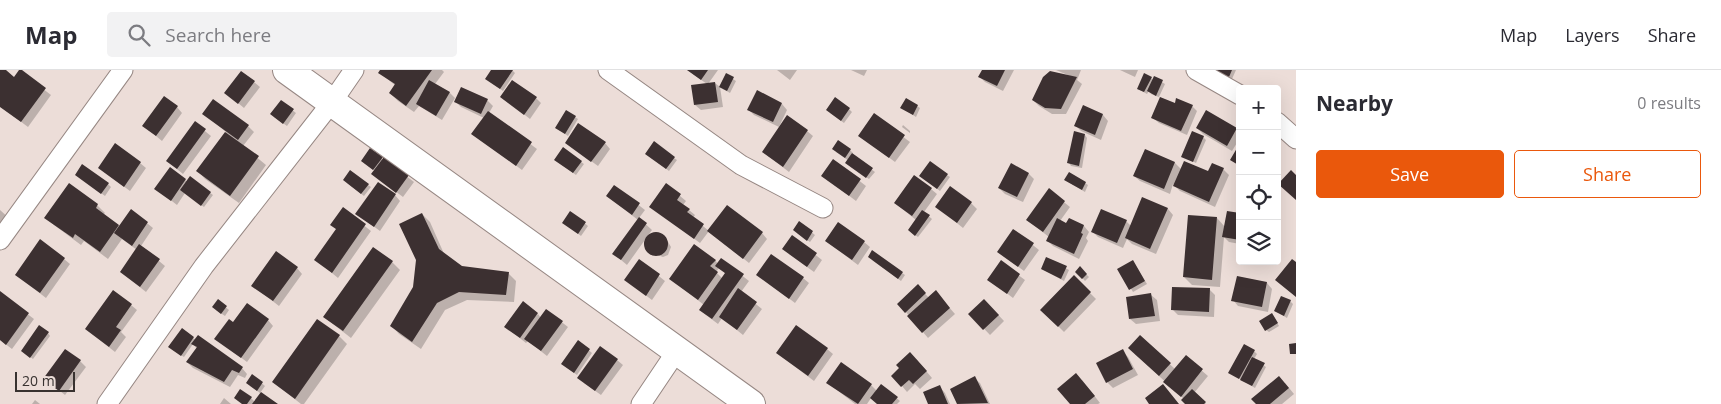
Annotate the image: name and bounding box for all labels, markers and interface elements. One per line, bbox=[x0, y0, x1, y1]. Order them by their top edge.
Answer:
search box bbox=[107, 12, 457, 57]
text: Map bbox=[25, 18, 77, 51]
icon: search bbox=[125, 21, 153, 49]
text: Search here bbox=[165, 22, 271, 48]
text: Map bbox=[1500, 23, 1537, 47]
text: Layers bbox=[1565, 23, 1620, 47]
text: Share bbox=[1648, 23, 1696, 47]
map controls bbox=[1236, 85, 1281, 265]
button: + bbox=[1236, 85, 1281, 130]
text: Nearby bbox=[1316, 89, 1393, 117]
text: 0 results bbox=[1637, 92, 1701, 114]
button: − bbox=[1236, 130, 1281, 175]
button: Save bbox=[1316, 150, 1504, 198]
button: Share bbox=[1514, 150, 1701, 198]
button: locate bbox=[1236, 175, 1281, 220]
button: layers bbox=[1236, 220, 1281, 265]
scale bar bbox=[15, 369, 75, 392]
text: 20 m bbox=[22, 371, 55, 390]

